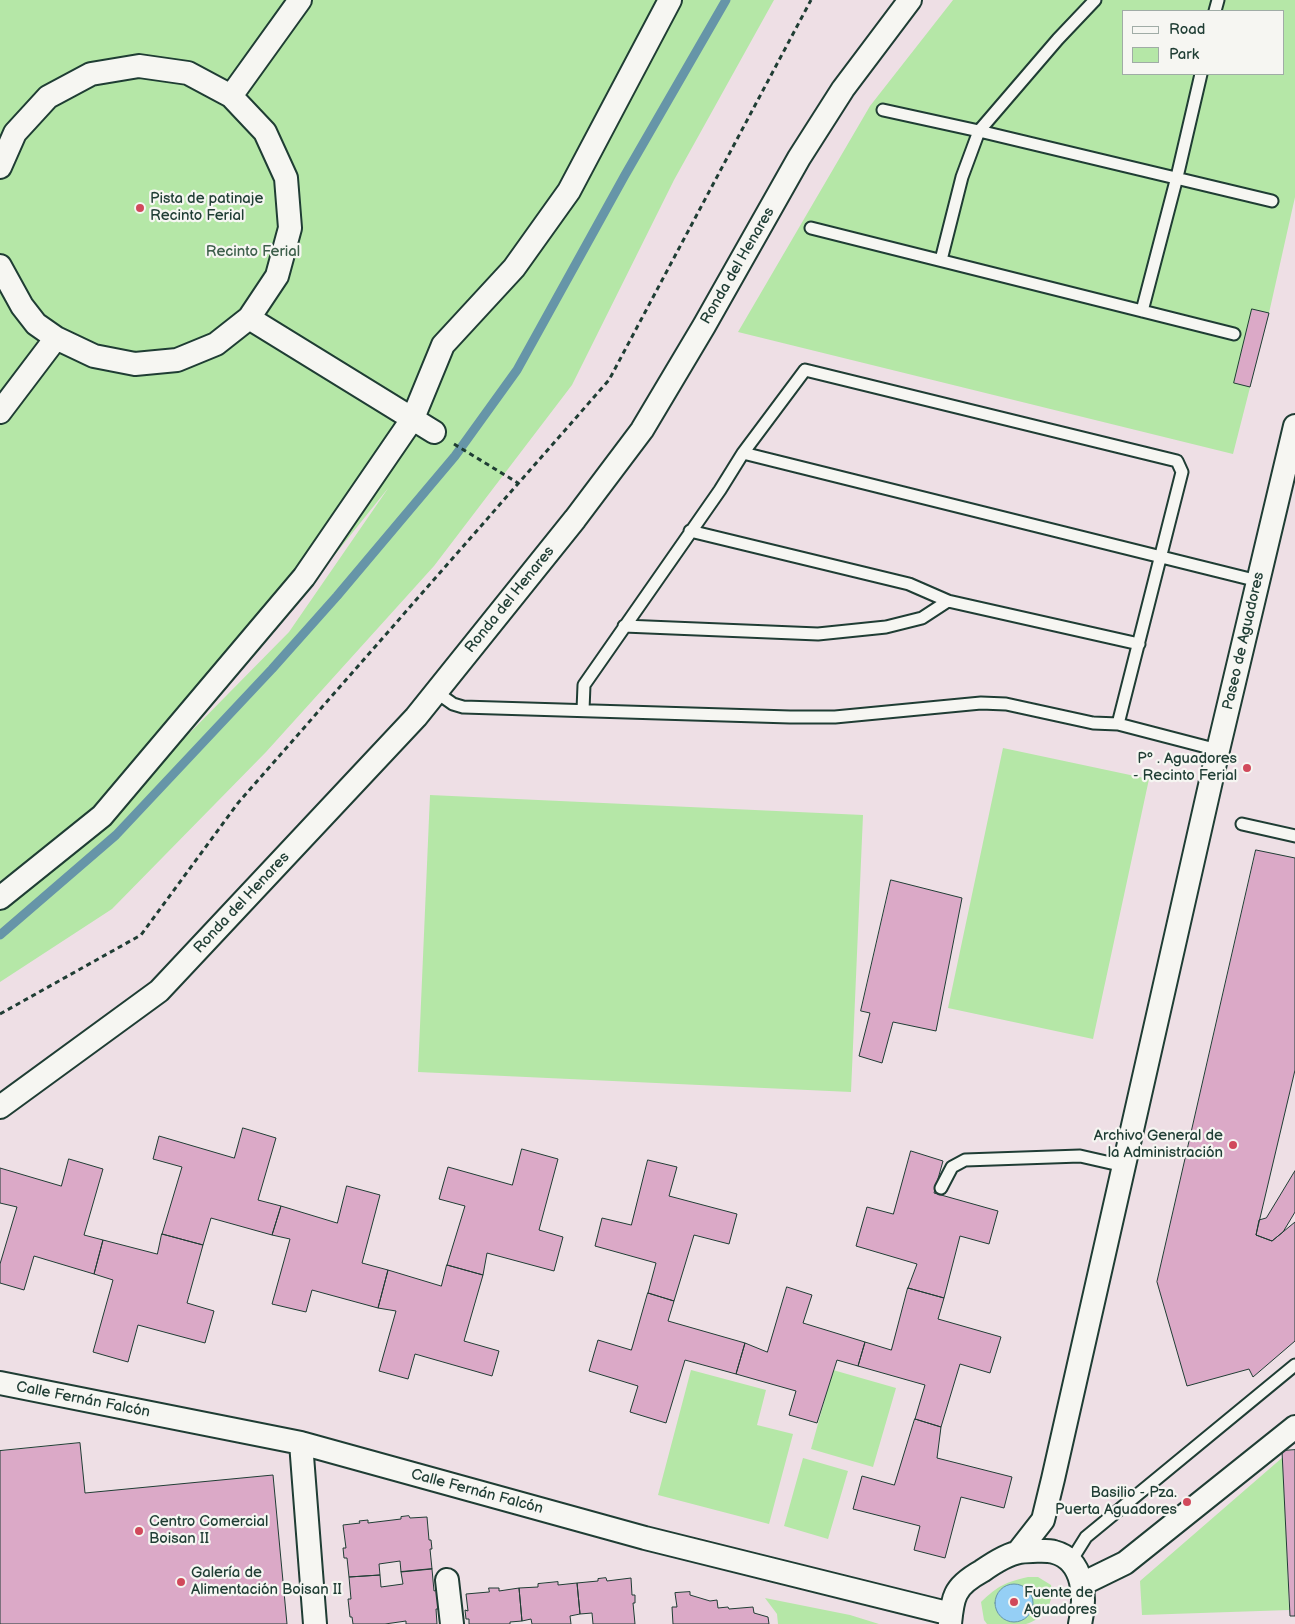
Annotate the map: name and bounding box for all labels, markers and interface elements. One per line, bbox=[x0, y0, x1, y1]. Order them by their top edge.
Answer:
legend bbox=[1122, 10, 1285, 75]
text: Road bbox=[1169, 20, 1205, 39]
text: Park bbox=[1169, 45, 1199, 64]
place label: Pista de patinaje Recinto Ferial bbox=[150, 190, 263, 225]
marker: Pista de patinaje Recinto Ferial bbox=[134, 202, 146, 214]
street label: Ronda del Henares bbox=[697, 204, 779, 328]
park label: Recinto Ferial bbox=[206, 243, 300, 261]
street label: Ronda del Henares bbox=[461, 543, 559, 657]
street label: Paseo de Aguadores bbox=[1219, 570, 1269, 712]
place label: Pº . Aguadores - Recinto Ferial bbox=[1133, 750, 1237, 785]
marker: Pº . Aguadores - Recinto Ferial bbox=[1241, 762, 1253, 774]
street label: Ronda del Henares bbox=[190, 849, 294, 957]
place label: Archivo General de la Administración bbox=[1094, 1127, 1223, 1162]
marker: Archivo General de la Administración bbox=[1227, 1139, 1239, 1151]
street label: Calle Fernán Falcón bbox=[14, 1378, 152, 1422]
street label: Calle Fernán Falcón bbox=[409, 1466, 545, 1518]
place label: Basilio - Pza. Puerta Aguadores bbox=[1055, 1484, 1177, 1519]
marker: Basilio - Pza. Puerta Aguadores bbox=[1181, 1496, 1193, 1508]
place label: Centro Comercial Boisan II bbox=[149, 1513, 268, 1548]
marker: Centro Comercial Boisan II bbox=[133, 1525, 145, 1537]
place label: Galería de Alimentación Boisan II bbox=[191, 1564, 342, 1599]
marker: Galería de Alimentación Boisan II bbox=[175, 1576, 187, 1588]
place label: Fuente de Aguadores bbox=[1024, 1584, 1097, 1619]
marker: Fuente de Aguadores bbox=[1008, 1596, 1020, 1608]

